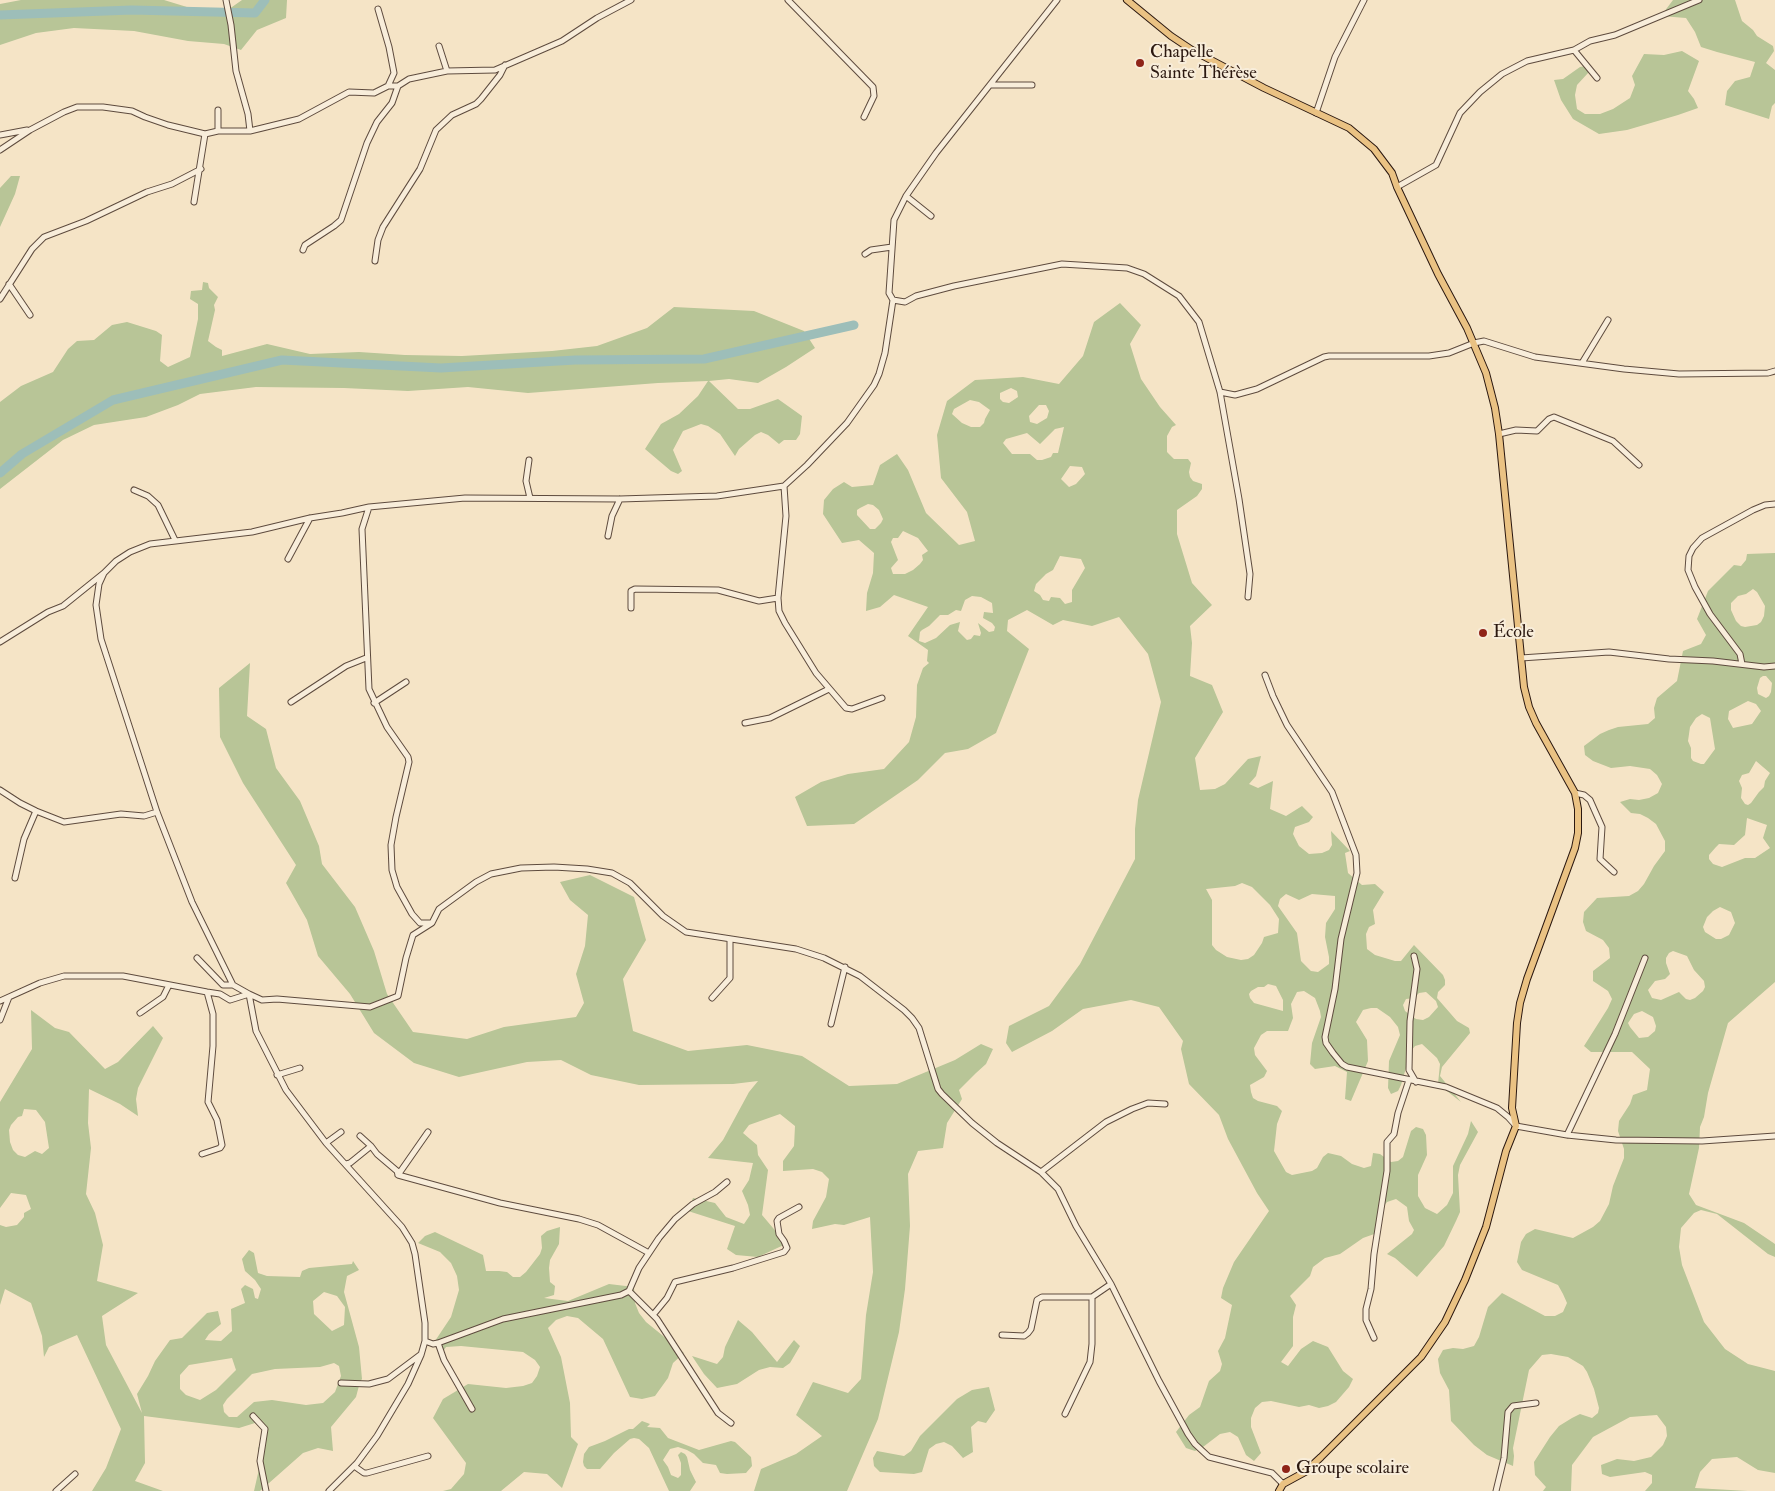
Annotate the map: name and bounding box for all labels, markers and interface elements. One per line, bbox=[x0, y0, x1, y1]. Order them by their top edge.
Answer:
place label: Chapelle Sainte Thérèse bbox=[1150, 42, 1257, 84]
marker: Chapelle Sainte Thérèse bbox=[1134, 57, 1146, 69]
place label: École bbox=[1493, 622, 1534, 644]
marker: École bbox=[1477, 627, 1489, 639]
place label: Groupe scolaire bbox=[1296, 1458, 1409, 1480]
marker: Groupe scolaire bbox=[1280, 1463, 1292, 1475]

